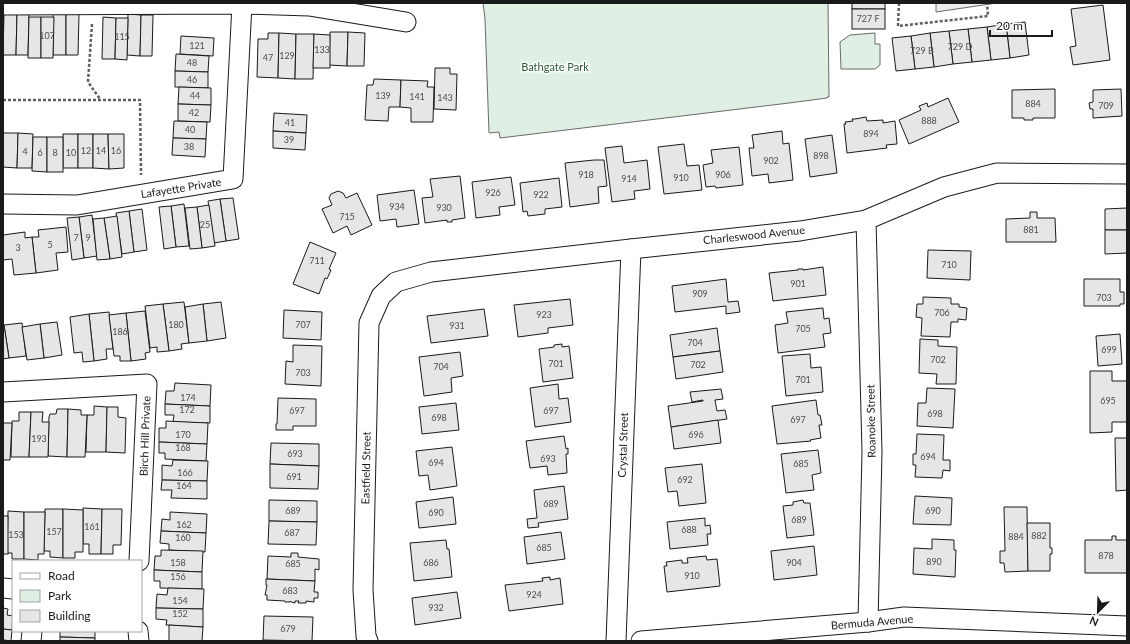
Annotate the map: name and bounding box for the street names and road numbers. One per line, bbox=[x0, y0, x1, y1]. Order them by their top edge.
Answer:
street label: Lafayette Private bbox=[140, 175, 222, 200]
street label: Charleswood Avenue bbox=[702, 223, 806, 246]
street label: Roanoke Street bbox=[863, 384, 878, 458]
street label: Birch Hill Private bbox=[137, 395, 152, 476]
street label: Crystal Street bbox=[615, 412, 630, 478]
street label: Eastfield Street bbox=[358, 431, 373, 505]
street label: Bermuda Avenue bbox=[830, 611, 914, 632]

